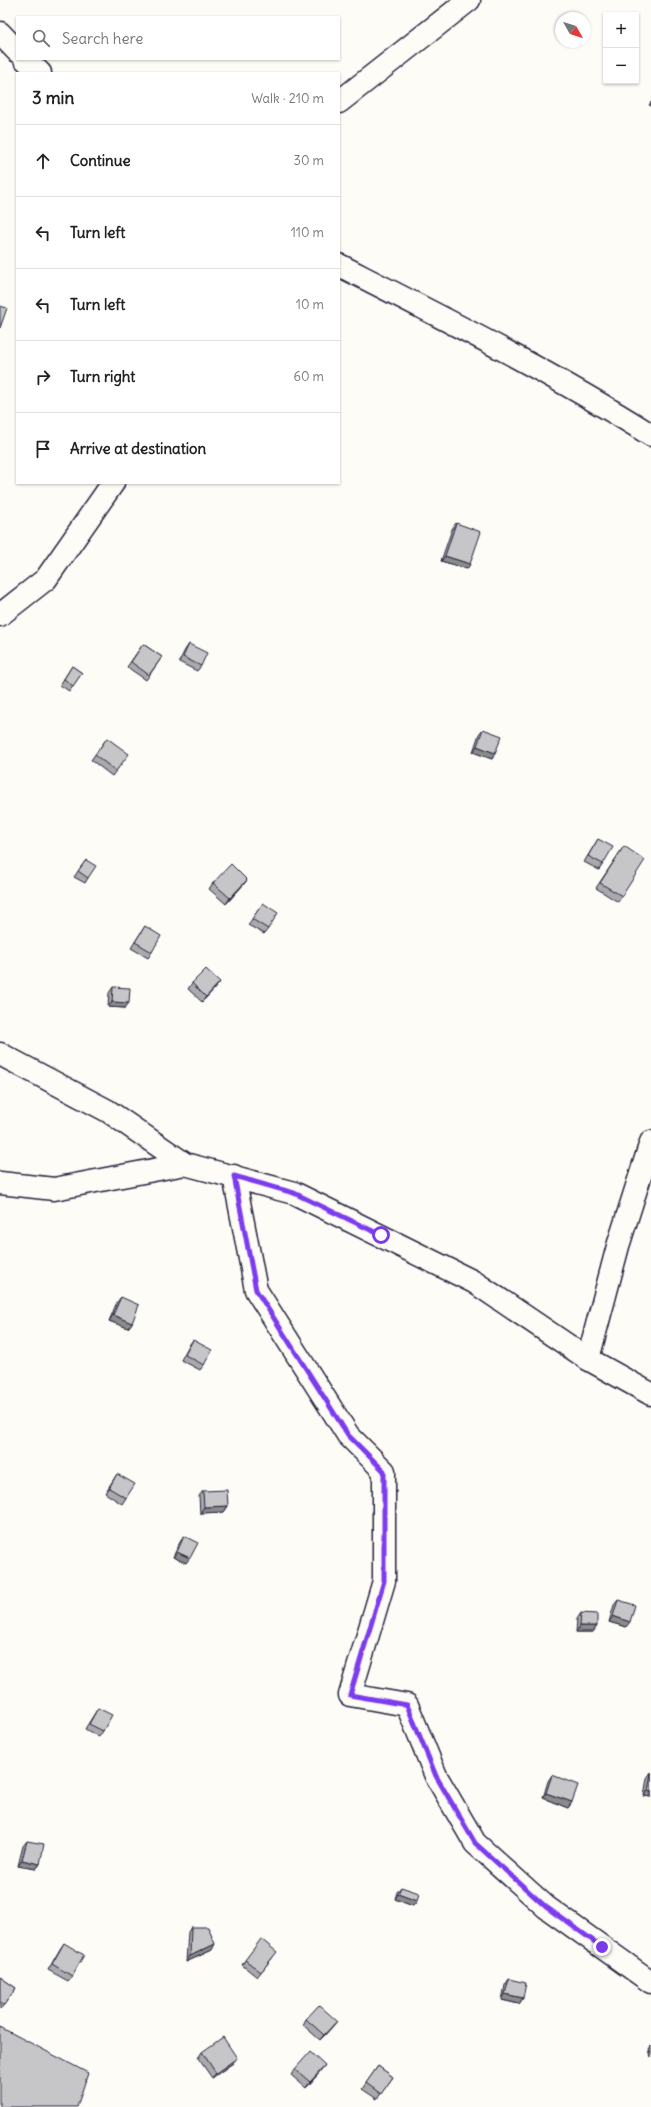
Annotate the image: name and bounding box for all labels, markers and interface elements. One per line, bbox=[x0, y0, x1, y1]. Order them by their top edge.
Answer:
north arrow bbox=[555, 12, 591, 48]
map controls bbox=[603, 12, 639, 84]
button: + bbox=[603, 12, 639, 48]
search box bbox=[16, 16, 340, 60]
icon: search bbox=[30, 27, 52, 49]
text: Search here bbox=[62, 29, 143, 48]
button: − bbox=[603, 48, 639, 84]
text: 3 min bbox=[32, 87, 74, 109]
text: Walk · 210 m bbox=[251, 90, 324, 107]
icon: ahead bbox=[32, 150, 54, 172]
text: Continue bbox=[70, 151, 131, 170]
text: 30 m bbox=[294, 152, 324, 169]
icon: left bbox=[32, 222, 54, 244]
text: Turn left bbox=[70, 223, 125, 242]
text: 110 m bbox=[291, 224, 324, 241]
icon: left bbox=[32, 294, 54, 316]
text: Turn left bbox=[70, 295, 125, 314]
text: 10 m bbox=[296, 296, 324, 313]
icon: right bbox=[32, 366, 54, 388]
text: Turn right bbox=[70, 367, 135, 386]
text: 60 m bbox=[293, 368, 324, 385]
icon: arrive bbox=[32, 438, 54, 460]
text: Arrive at destination bbox=[70, 439, 206, 458]
route start bbox=[372, 1226, 390, 1244]
route end bbox=[593, 1938, 611, 1956]

